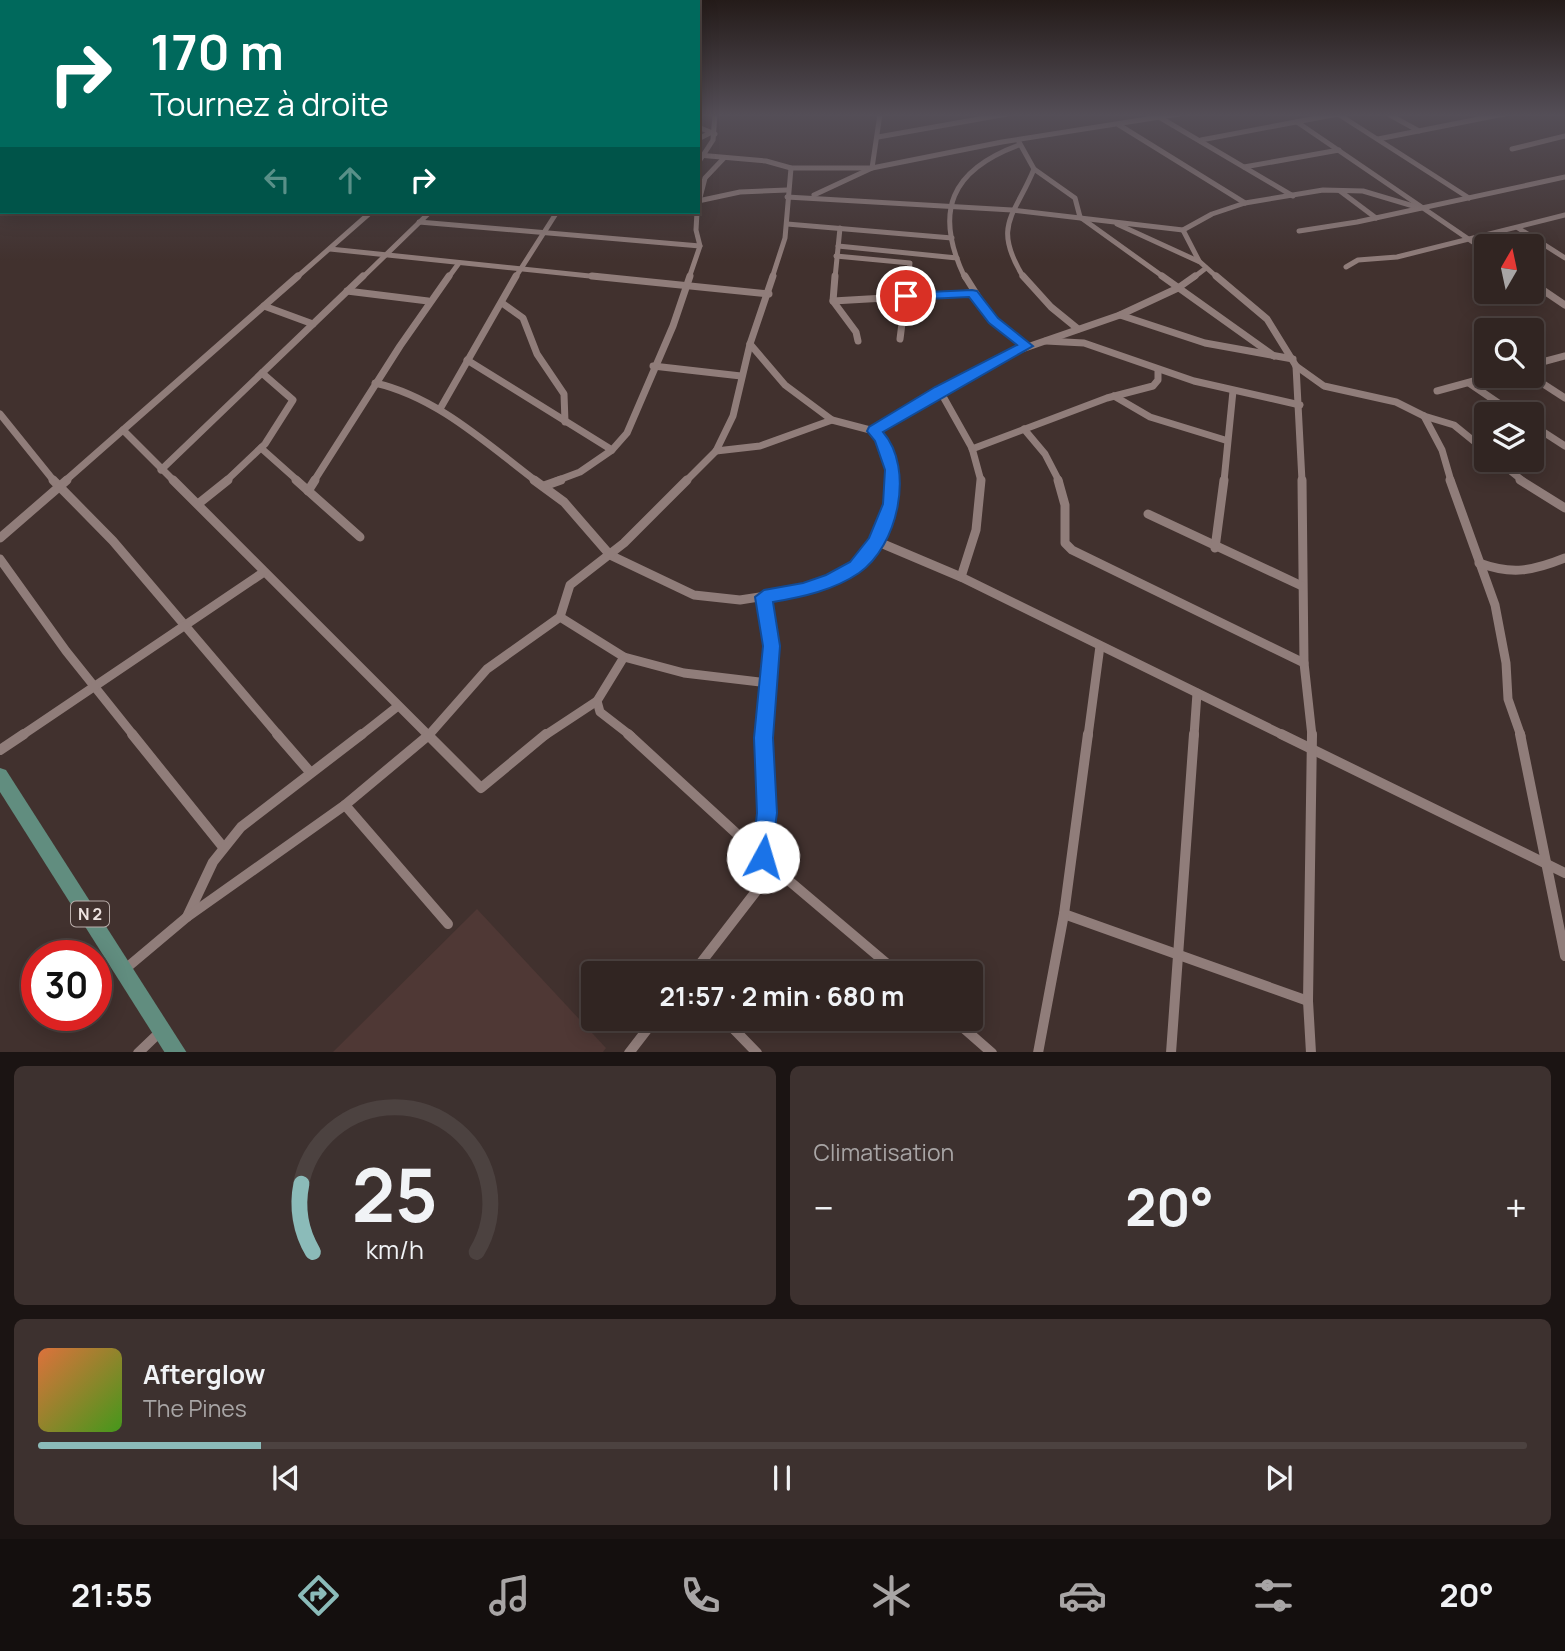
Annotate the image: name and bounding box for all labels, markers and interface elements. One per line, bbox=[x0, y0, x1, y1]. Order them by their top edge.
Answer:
text: 170 m bbox=[150, 18, 284, 85]
icon: right bbox=[35, 28, 126, 119]
text: Tournez à droite bbox=[150, 82, 389, 126]
icon: left bbox=[258, 161, 296, 199]
icon: ahead bbox=[331, 161, 369, 199]
icon: right bbox=[404, 161, 442, 199]
north arrow bbox=[1474, 234, 1544, 304]
map controls bbox=[1474, 234, 1544, 472]
pin bbox=[876, 266, 936, 326]
icon: arrive bbox=[887, 277, 925, 315]
button: search bbox=[1474, 318, 1544, 388]
button: layers bbox=[1474, 402, 1544, 472]
position arrow bbox=[726, 820, 800, 894]
road number: N 2 bbox=[71, 902, 109, 926]
speed limit sign: 30 bbox=[21, 940, 112, 1031]
text: 21:57 · 2 min · 680 m bbox=[660, 978, 904, 1014]
text: Climatisation bbox=[814, 1136, 954, 1168]
text: 25 bbox=[352, 1144, 438, 1244]
text: 20° bbox=[1125, 1171, 1214, 1242]
text: − bbox=[814, 1181, 834, 1233]
text: + bbox=[1505, 1181, 1527, 1233]
text: km/h bbox=[366, 1231, 424, 1266]
text: Afterglow bbox=[143, 1356, 265, 1392]
text: The Pines bbox=[143, 1392, 247, 1424]
icon: previous bbox=[267, 1459, 305, 1497]
icon: pause bbox=[763, 1459, 801, 1497]
icon: next bbox=[1260, 1459, 1298, 1497]
icon: directions bbox=[294, 1571, 343, 1620]
icon: music bbox=[485, 1571, 534, 1620]
icon: phone bbox=[676, 1571, 725, 1620]
icon: climate bbox=[867, 1571, 916, 1620]
icon: car bbox=[1058, 1571, 1107, 1620]
icon: filters bbox=[1249, 1571, 1298, 1620]
text: 21:55 bbox=[71, 1573, 152, 1617]
text: 20° bbox=[1439, 1573, 1494, 1617]

